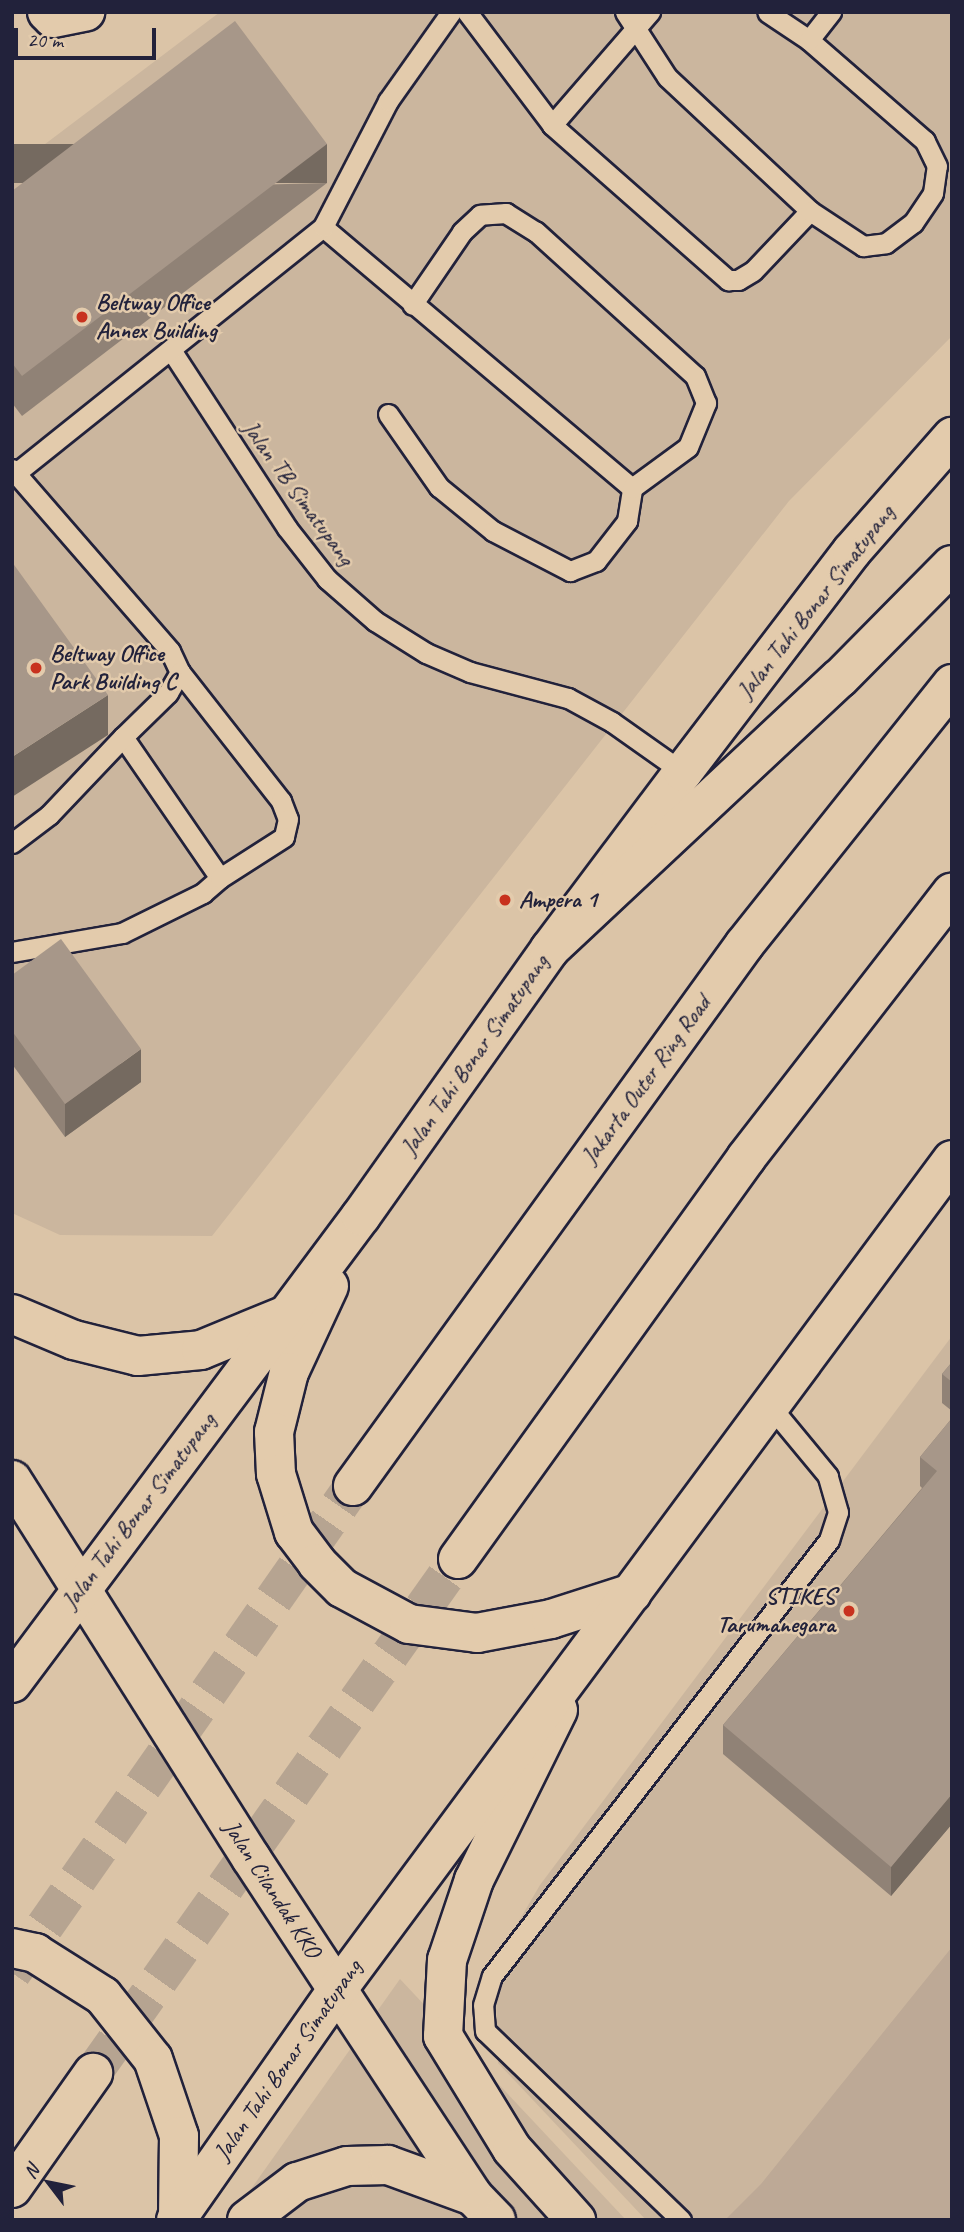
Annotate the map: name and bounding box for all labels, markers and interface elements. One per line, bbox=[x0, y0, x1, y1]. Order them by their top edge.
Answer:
scale bar bbox=[18, 14, 159, 58]
text: 20 m bbox=[27, 27, 63, 53]
place label: Beltway Office Annex Building bbox=[96, 289, 217, 345]
marker: Beltway Office Annex Building bbox=[74, 309, 90, 325]
street label: Jalan TB Simatupang bbox=[236, 415, 360, 571]
street label: Jalan Tahi Bonar Simatupang bbox=[731, 499, 901, 705]
place label: Beltway Office Park Building C bbox=[50, 640, 176, 696]
marker: Beltway Office Park Building C bbox=[28, 660, 44, 676]
place label: Ampera 1 bbox=[519, 886, 597, 914]
marker: Ampera 1 bbox=[497, 892, 513, 908]
street label: Jalan Tahi Bonar Simatupang bbox=[394, 949, 556, 1161]
street label: Jakarta Outer Ring Road bbox=[575, 990, 717, 1170]
street label: Jalan Tahi Bonar Simatupang bbox=[55, 1407, 223, 1615]
place label: STIKES Tarumanegara bbox=[717, 1583, 835, 1639]
marker: STIKES Tarumanegara bbox=[841, 1603, 857, 1619]
street label: Jalan Cilandak KKO bbox=[217, 1815, 327, 1963]
street label: Jalan Tahi Bonar Simatupang bbox=[207, 1954, 369, 2166]
north arrow bbox=[14, 2148, 84, 2218]
text: N bbox=[18, 2161, 44, 2183]

